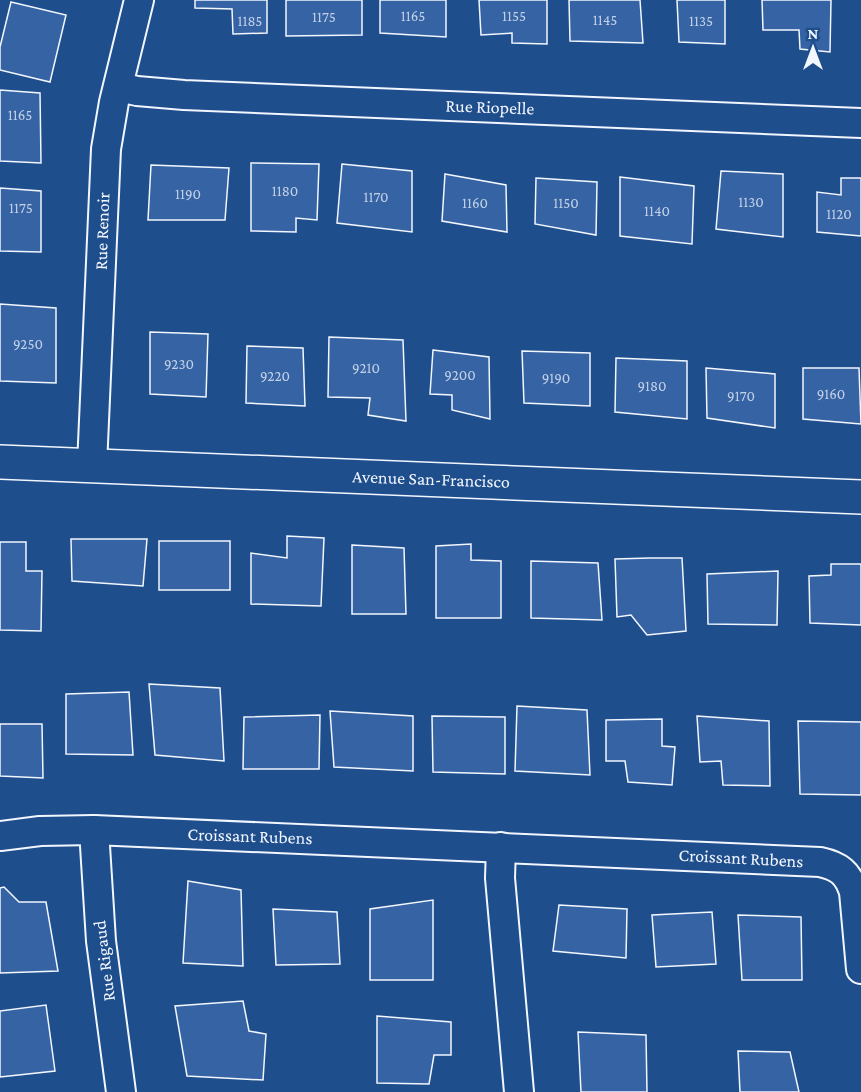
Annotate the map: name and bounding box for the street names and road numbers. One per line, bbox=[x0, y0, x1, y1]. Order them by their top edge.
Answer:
street label: Rue Riopelle bbox=[445, 95, 535, 119]
street label: Rue Renoir bbox=[91, 191, 113, 270]
street label: Avenue San-Francisco bbox=[352, 466, 510, 492]
street label: Croissant Rubens bbox=[187, 824, 313, 848]
street label: Croissant Rubens bbox=[678, 845, 804, 871]
street label: Rue Rigaud bbox=[89, 919, 119, 1003]

